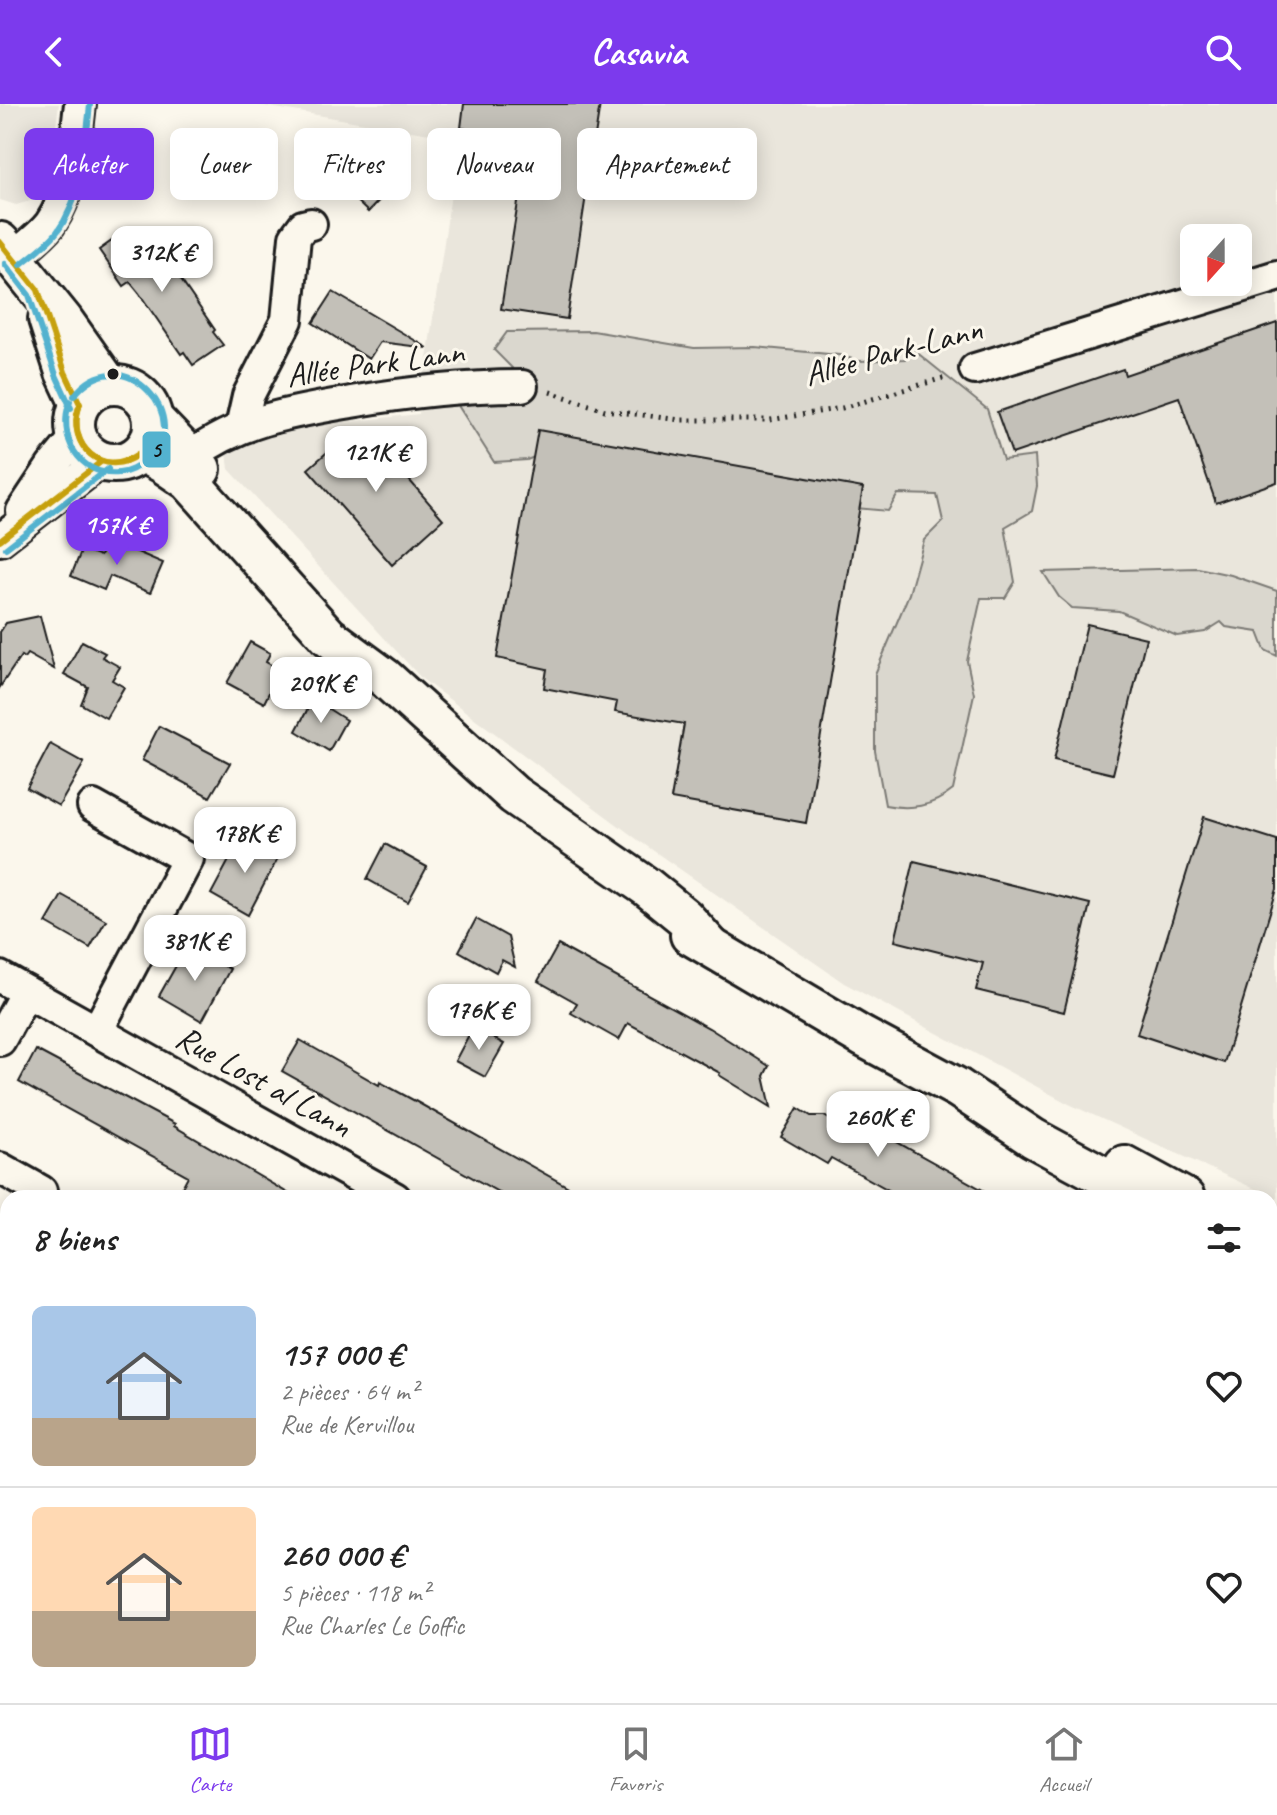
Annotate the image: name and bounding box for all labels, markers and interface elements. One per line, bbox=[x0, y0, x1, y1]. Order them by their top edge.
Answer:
text: Casavia bbox=[591, 29, 686, 75]
icon: back bbox=[32, 30, 76, 74]
icon: search bbox=[1201, 30, 1245, 74]
chip: Acheter bbox=[24, 128, 154, 200]
chip: Louer bbox=[170, 128, 278, 200]
chip: Filtres bbox=[294, 128, 411, 200]
chip: Nouveau bbox=[427, 128, 561, 200]
chip: Appartement bbox=[577, 128, 757, 200]
north arrow bbox=[1180, 224, 1252, 296]
map controls bbox=[1180, 224, 1252, 296]
pin: 312K € bbox=[97, 226, 227, 294]
text: 312K € bbox=[129, 235, 195, 268]
street label: Allée Park-Lann bbox=[799, 306, 987, 395]
street label: Allée Park Lann bbox=[284, 329, 468, 397]
unlabelled marker bbox=[105, 366, 121, 382]
pin: 121K € bbox=[311, 426, 441, 494]
line badge: 5 bbox=[141, 430, 172, 469]
text: 121K € bbox=[343, 435, 409, 468]
text: 5 bbox=[151, 436, 163, 464]
pin: 157K € bbox=[52, 499, 182, 567]
text: 157K € bbox=[84, 508, 150, 541]
pin: 209K € bbox=[256, 657, 386, 725]
text: 209K € bbox=[288, 666, 354, 699]
pin: 178K € bbox=[180, 807, 310, 875]
text: 178K € bbox=[212, 816, 278, 849]
pin: 381K € bbox=[130, 915, 260, 983]
text: 381K € bbox=[162, 924, 228, 957]
pin: 176K € bbox=[414, 984, 544, 1052]
text: 176K € bbox=[446, 993, 512, 1026]
street label: Rue Lost al Lann bbox=[169, 1015, 360, 1147]
pin: 260K € bbox=[813, 1091, 943, 1159]
text: 260K € bbox=[845, 1100, 911, 1133]
icon: filters bbox=[1202, 1216, 1246, 1260]
text: 8 biens bbox=[32, 1217, 116, 1260]
text: 157 000 € bbox=[280, 1332, 403, 1375]
icon: home bbox=[96, 1338, 192, 1434]
icon: heart bbox=[1202, 1364, 1246, 1408]
text: 2 pièces · 64 m² bbox=[280, 1375, 418, 1408]
text: Rue de Kervillou bbox=[280, 1408, 413, 1441]
text: 260 000 € bbox=[280, 1533, 404, 1576]
icon: home bbox=[96, 1539, 192, 1635]
icon: heart bbox=[1202, 1565, 1246, 1609]
text: 5 pièces · 118 m² bbox=[280, 1576, 429, 1609]
text: Rue Charles Le Goffic bbox=[280, 1609, 464, 1642]
tab: Carte bbox=[188, 1722, 232, 1798]
tab: Favoris bbox=[609, 1722, 662, 1798]
tab: Accueil bbox=[1039, 1722, 1089, 1798]

